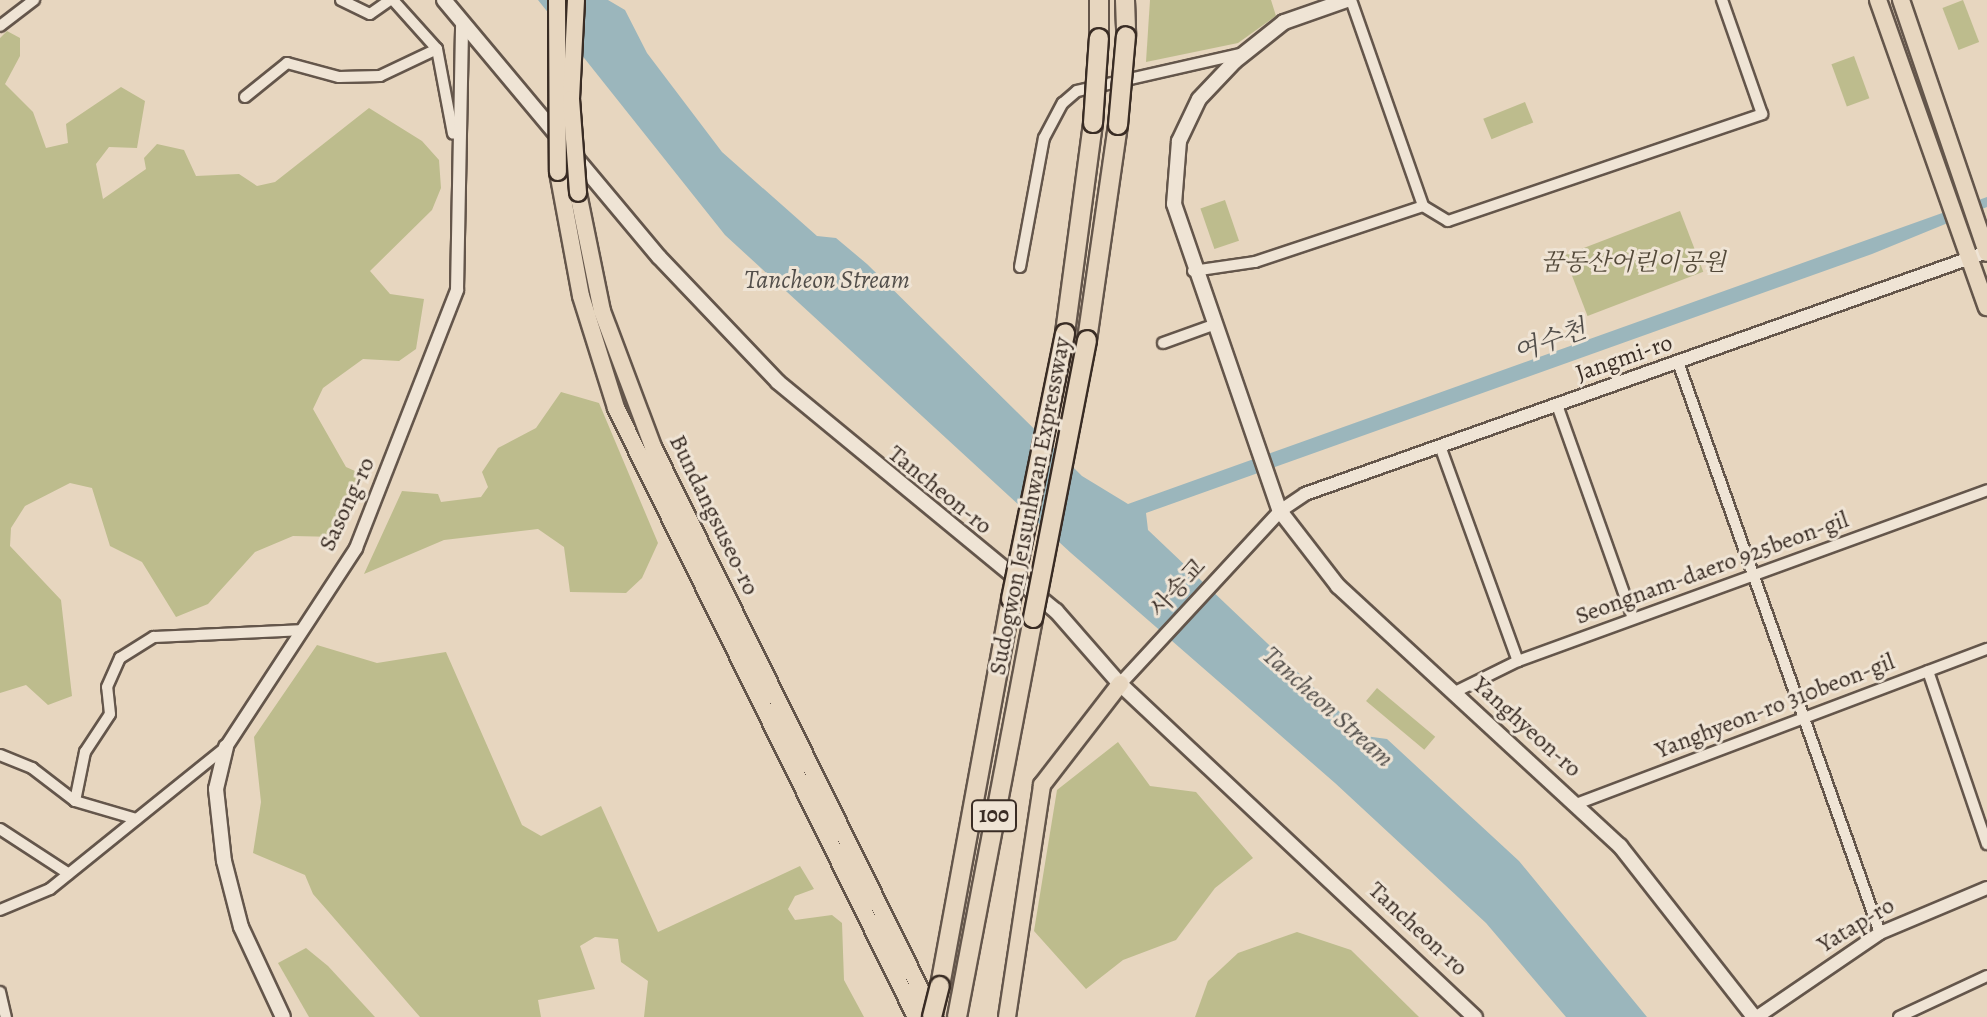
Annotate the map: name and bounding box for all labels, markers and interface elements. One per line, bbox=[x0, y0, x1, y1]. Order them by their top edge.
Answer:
park label: 꿈동산어린이공원 bbox=[1540, 249, 1726, 277]
water label: Tancheon Stream bbox=[744, 264, 910, 296]
water label: 여수천 bbox=[1509, 313, 1591, 369]
street label: Jangmi-ro bbox=[1572, 328, 1676, 388]
street label: Sudogwon Je1sunhwan Expressway bbox=[983, 335, 1077, 677]
street label: Bundangsuseo-ro bbox=[663, 430, 765, 600]
street label: Tancheon-ro bbox=[882, 439, 998, 541]
street label: Sasong-ro bbox=[313, 452, 381, 556]
street label: Seongnam-daero 925beon-gil bbox=[1572, 505, 1852, 631]
street label: 사송교 bbox=[1144, 553, 1212, 623]
water label: Tancheon Stream bbox=[1256, 640, 1400, 774]
street label: Yanghyeon-ro 310beon-gil bbox=[1651, 647, 1899, 765]
street label: Yanghyeon-ro bbox=[1467, 671, 1587, 783]
road number: 100 bbox=[970, 798, 1018, 834]
street label: Tancheon-ro bbox=[1362, 876, 1474, 982]
street label: Yatap-ro bbox=[1812, 891, 1900, 959]

